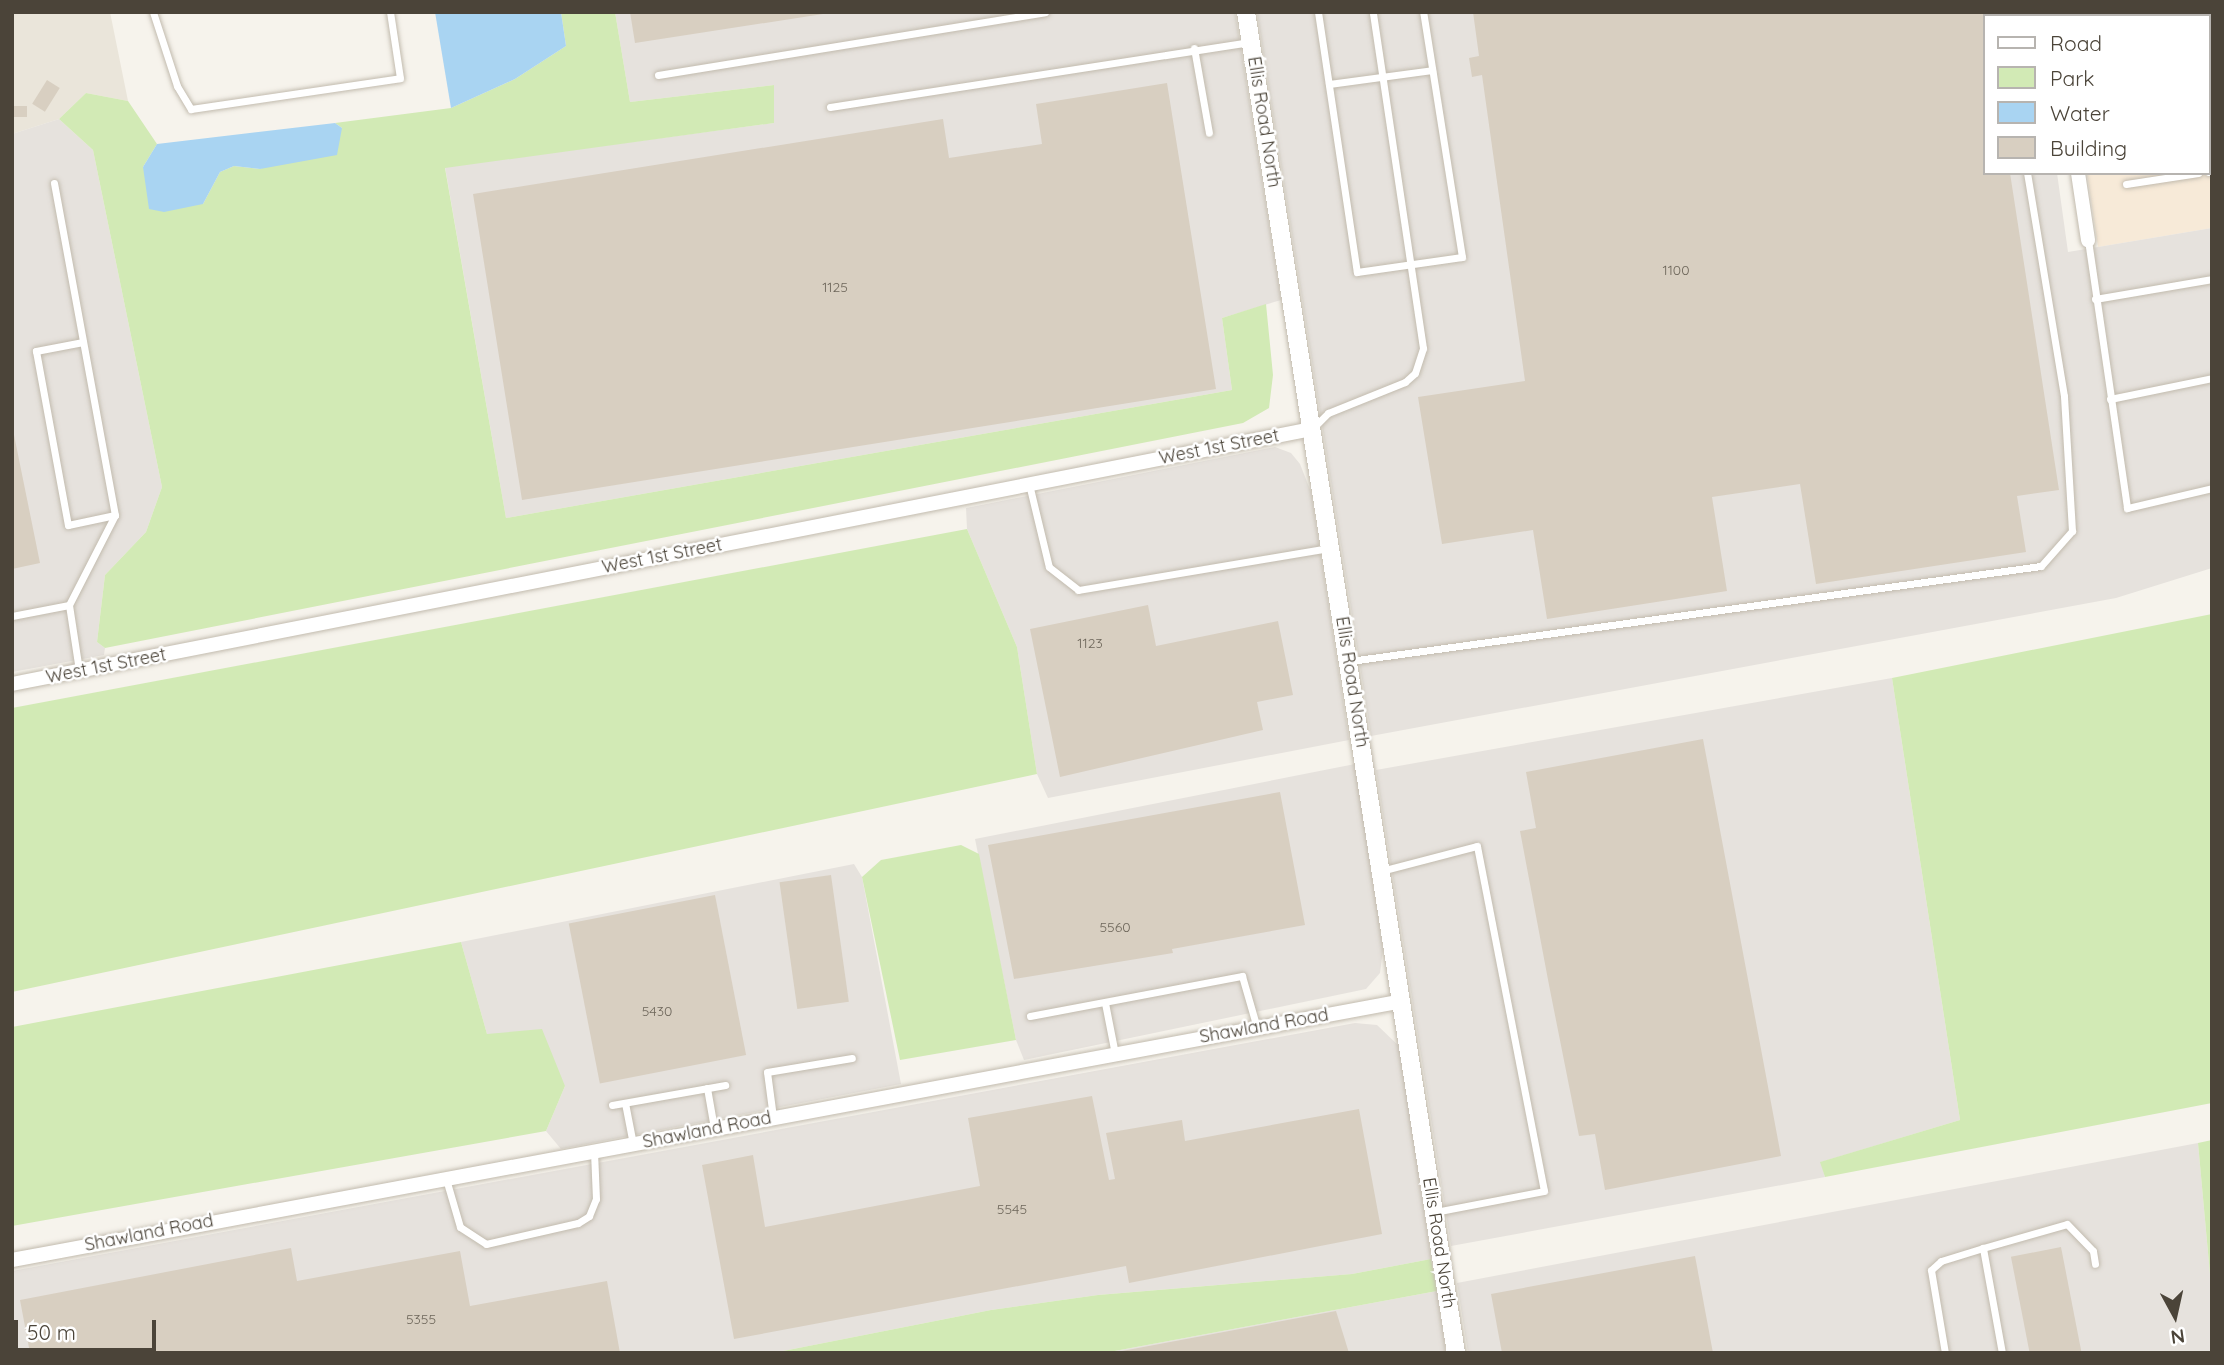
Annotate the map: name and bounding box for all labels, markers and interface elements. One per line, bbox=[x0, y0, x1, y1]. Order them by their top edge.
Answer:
legend bbox=[1982, 14, 2210, 175]
text: Road bbox=[2050, 30, 2102, 56]
street label: Ellis Road North bbox=[1243, 55, 1285, 189]
text: Park bbox=[2050, 65, 2094, 91]
text: Water bbox=[2050, 100, 2110, 126]
text: Building bbox=[2050, 135, 2127, 161]
house number: 1100 bbox=[1662, 262, 1690, 278]
house number: 1125 bbox=[822, 279, 848, 295]
street label: West 1st Street bbox=[1157, 425, 1281, 469]
street label: West 1st Street bbox=[600, 534, 724, 578]
street label: Ellis Road North bbox=[1331, 615, 1373, 749]
house number: 1123 bbox=[1077, 635, 1103, 651]
street label: West 1st Street bbox=[44, 644, 168, 688]
house number: 5560 bbox=[1099, 919, 1131, 935]
house number: 5430 bbox=[642, 1003, 672, 1019]
street label: Shawland Road bbox=[1198, 1004, 1330, 1048]
street label: Shawland Road bbox=[641, 1107, 773, 1153]
street label: Ellis Road North bbox=[1418, 1176, 1460, 1310]
house number: 5545 bbox=[997, 1201, 1027, 1217]
street label: Shawland Road bbox=[83, 1210, 215, 1256]
north arrow bbox=[2140, 1281, 2210, 1351]
scale bar bbox=[18, 1306, 159, 1350]
house number: 5355 bbox=[406, 1311, 436, 1327]
text: 50 m bbox=[27, 1319, 76, 1345]
text: N bbox=[2169, 1324, 2187, 1350]

